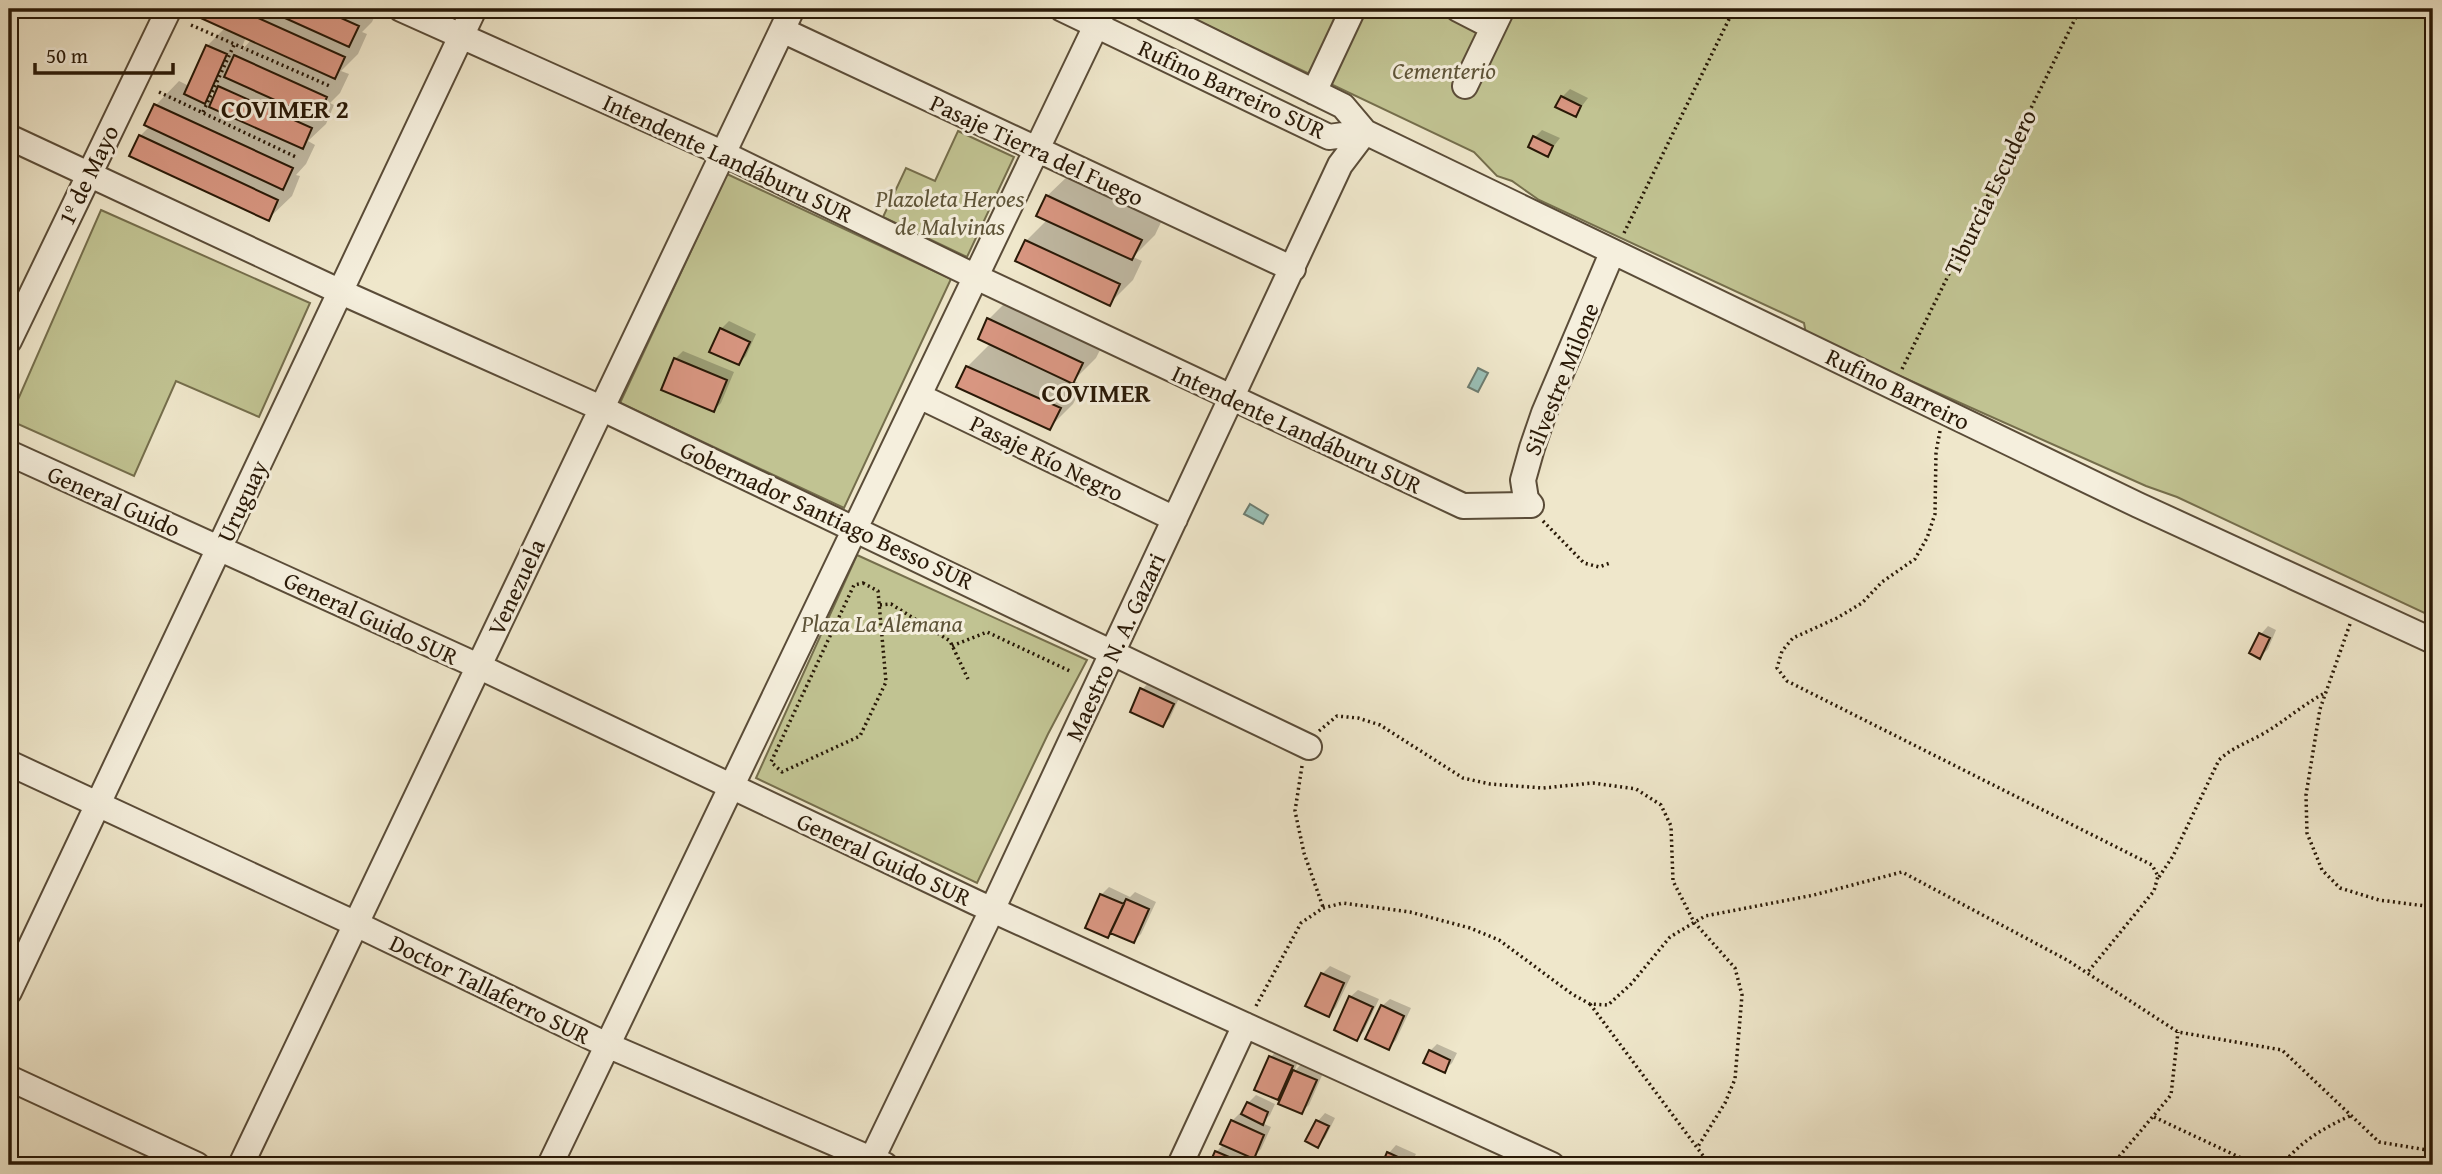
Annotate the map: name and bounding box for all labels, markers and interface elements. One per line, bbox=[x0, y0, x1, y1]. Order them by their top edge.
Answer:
street label: Rufino Barreiro SUR bbox=[1133, 30, 1332, 148]
scale bar bbox=[35, 32, 173, 76]
text: 50 m bbox=[46, 40, 88, 71]
park label: Cementerio bbox=[1392, 53, 1496, 88]
street label: Intendente Landáburu SUR bbox=[597, 85, 859, 231]
street label: Pasaje Tierra del Fuego bbox=[924, 85, 1150, 215]
district label: COVIMER 2 bbox=[221, 89, 349, 128]
street label: Tiburcia Escudero bbox=[1935, 103, 2045, 281]
street label: 1º de Mayo bbox=[49, 119, 127, 231]
park label: Plazoleta Heroes de Malvinas bbox=[875, 181, 1025, 244]
street label: Silvestre Milone bbox=[1514, 297, 1608, 461]
street label: Rufino Barreiro bbox=[1820, 339, 1976, 439]
street label: Intendente Landáburu SUR bbox=[1166, 356, 1428, 502]
district label: COVIMER bbox=[1042, 373, 1151, 412]
street label: Pasaje Río Negro bbox=[964, 406, 1130, 510]
street label: Gobernador Santiago Besso SUR bbox=[674, 431, 980, 599]
street label: Uruguay bbox=[208, 454, 276, 548]
street label: General Guido bbox=[42, 456, 186, 546]
street label: Venezuela bbox=[478, 532, 554, 641]
street label: Maestro N. A. Gazari bbox=[1056, 547, 1174, 747]
street label: General Guido SUR bbox=[278, 562, 464, 674]
park label: Plaza La Alemana bbox=[800, 606, 963, 641]
street label: General Guido SUR bbox=[791, 803, 977, 915]
street label: Doctor Tallaferro SUR bbox=[384, 925, 596, 1053]

